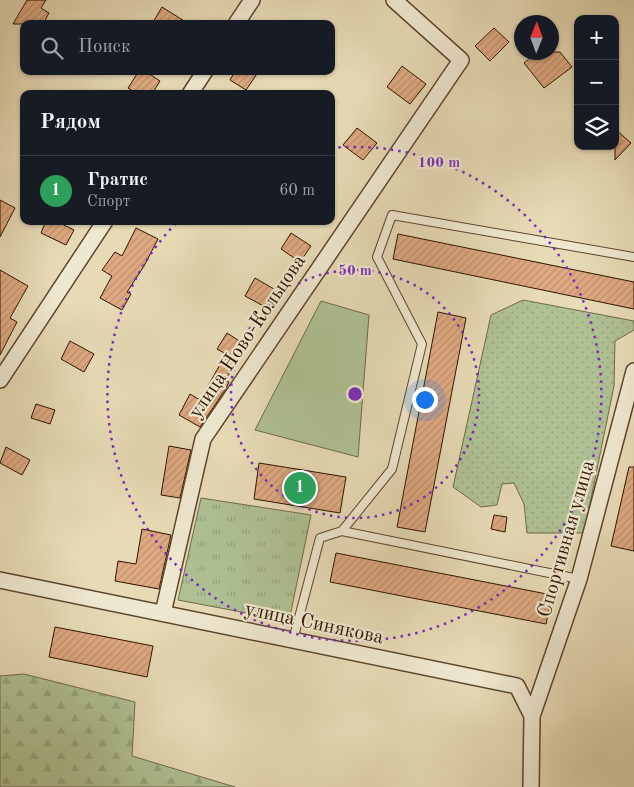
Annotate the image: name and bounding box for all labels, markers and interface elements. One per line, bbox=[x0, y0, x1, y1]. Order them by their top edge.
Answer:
north arrow bbox=[514, 15, 559, 60]
map controls bbox=[574, 15, 619, 150]
button: + bbox=[574, 15, 619, 60]
search box bbox=[20, 20, 335, 75]
icon: search bbox=[38, 34, 66, 62]
text: Поиск bbox=[78, 38, 130, 57]
button: − bbox=[574, 60, 619, 105]
button: layers bbox=[574, 105, 619, 150]
text: Рядом bbox=[40, 112, 101, 133]
text: 100 m bbox=[418, 156, 460, 171]
text: Гратис bbox=[87, 171, 148, 190]
text: 1 bbox=[51, 183, 61, 199]
text: 60 m bbox=[279, 183, 315, 199]
text: Спорт bbox=[87, 194, 130, 210]
street label: улица Ново-Кольцова bbox=[186, 251, 310, 422]
text: 50 m bbox=[338, 264, 372, 279]
centre of rings bbox=[346, 385, 364, 403]
your location bbox=[412, 387, 438, 413]
street label: Спортивная улица bbox=[535, 458, 599, 620]
pin: 1 bbox=[284, 469, 316, 507]
street label: улица Синякова bbox=[243, 599, 386, 649]

